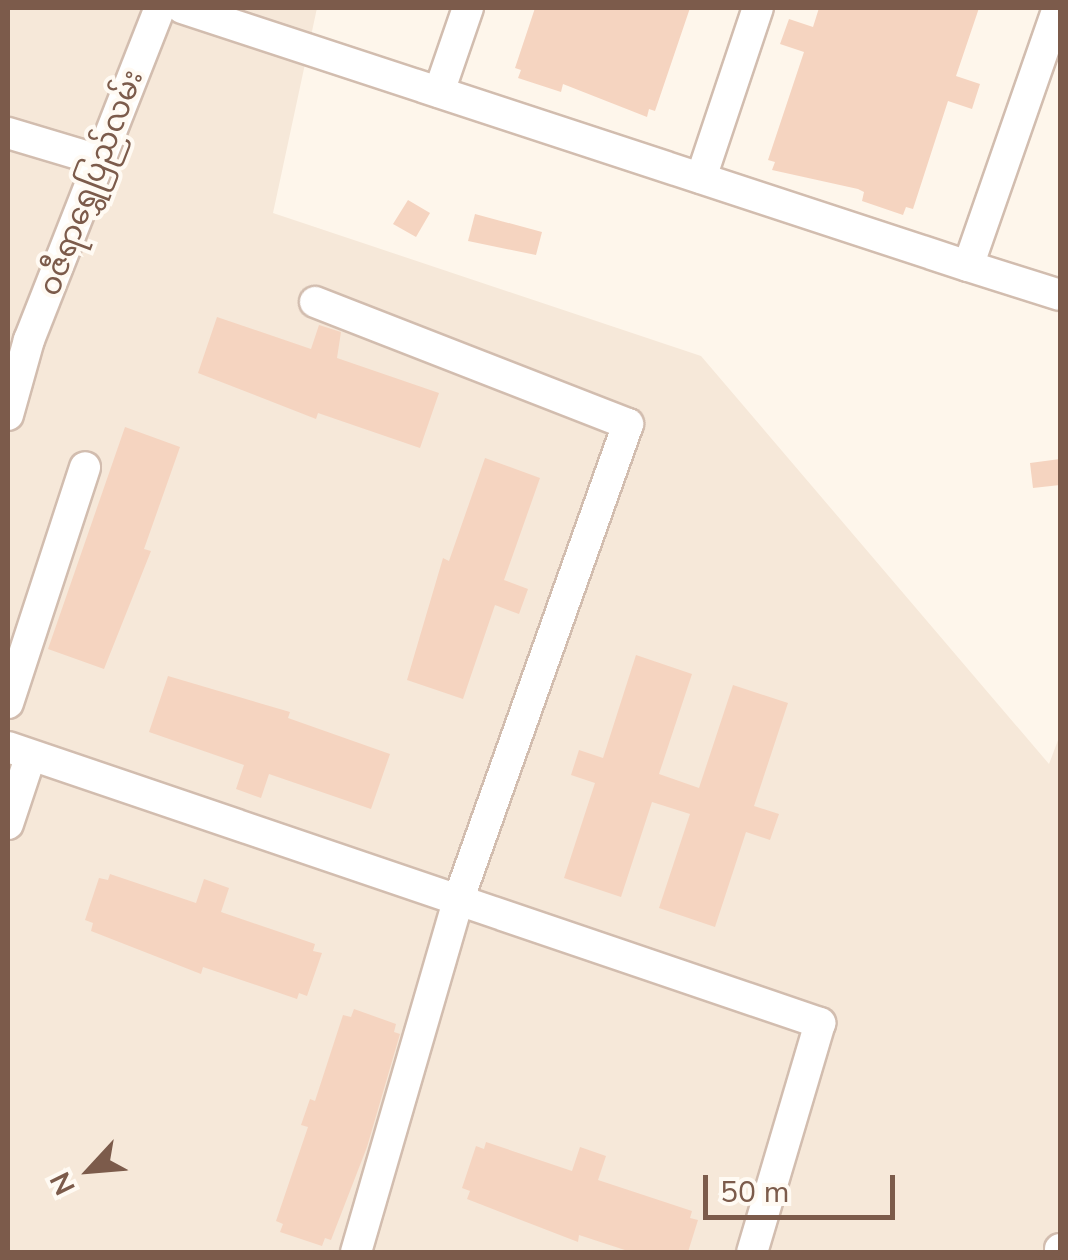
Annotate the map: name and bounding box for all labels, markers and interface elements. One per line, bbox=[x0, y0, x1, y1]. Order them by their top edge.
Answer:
street label: ဝဇီရာရွှေပြည်လမ်း bbox=[32, 65, 152, 301]
north arrow bbox=[40, 1120, 140, 1220]
scale bar bbox=[708, 1155, 900, 1217]
text: N bbox=[41, 1165, 85, 1201]
text: 50 m bbox=[720, 1172, 789, 1213]

